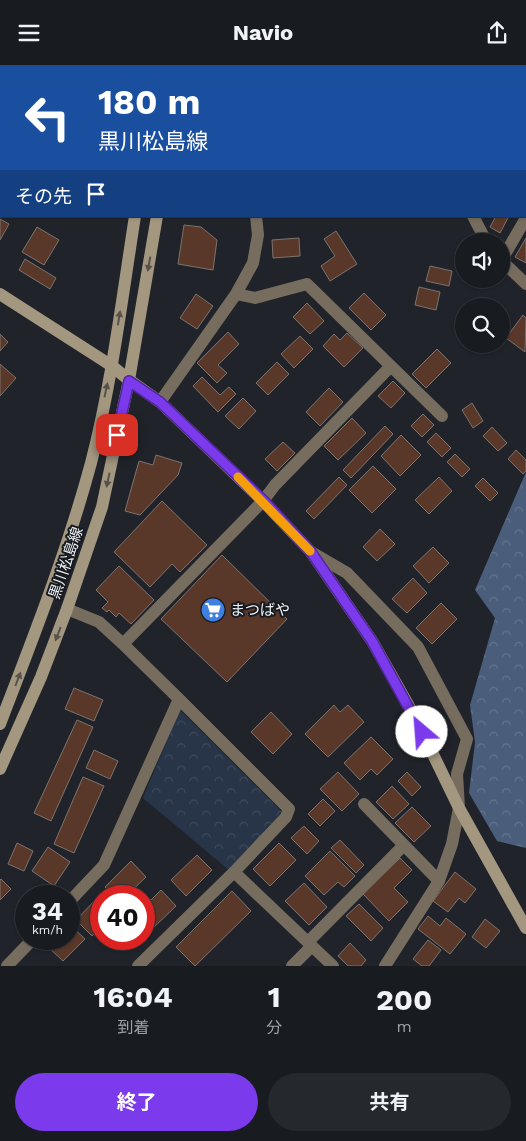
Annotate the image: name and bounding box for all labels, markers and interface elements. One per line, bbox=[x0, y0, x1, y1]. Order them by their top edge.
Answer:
icon: menu bbox=[15, 19, 43, 47]
icon: share bbox=[483, 19, 511, 47]
text: Navio bbox=[233, 20, 293, 45]
text: 180 m bbox=[98, 81, 201, 123]
icon: left bbox=[15, 85, 80, 150]
text: 黒川松島線 bbox=[98, 129, 208, 154]
icon: arrive bbox=[82, 180, 110, 208]
text: その先 bbox=[15, 185, 72, 208]
map controls bbox=[455, 233, 510, 353]
button: sound bbox=[455, 233, 510, 288]
one-way arrow bbox=[144, 257, 152, 273]
button: search bbox=[455, 298, 510, 353]
one-way arrow bbox=[116, 309, 124, 325]
one-way arrow bbox=[103, 382, 111, 398]
pin bbox=[96, 414, 138, 456]
icon: arrive bbox=[103, 421, 131, 449]
one-way arrow bbox=[104, 472, 112, 487]
street label: 黒川松島線 bbox=[45, 525, 87, 601]
supermarket icon: まつばや bbox=[200, 597, 226, 623]
place label: まつばや bbox=[230, 601, 290, 619]
one-way arrow bbox=[53, 627, 61, 641]
one-way arrow bbox=[14, 672, 22, 686]
position arrow bbox=[395, 705, 447, 757]
speed limit sign: 40 bbox=[90, 885, 155, 950]
text: 34 bbox=[32, 897, 63, 926]
text: km/h bbox=[32, 923, 63, 937]
text: 16:04 bbox=[94, 979, 173, 1014]
text: 1 bbox=[268, 979, 281, 1014]
text: 200 bbox=[376, 982, 432, 1017]
text: m bbox=[397, 1017, 412, 1036]
text: 到着 bbox=[117, 1018, 149, 1037]
text: 分 bbox=[266, 1018, 282, 1037]
button: 終了 bbox=[15, 1073, 258, 1131]
button: 共有 bbox=[268, 1073, 511, 1131]

